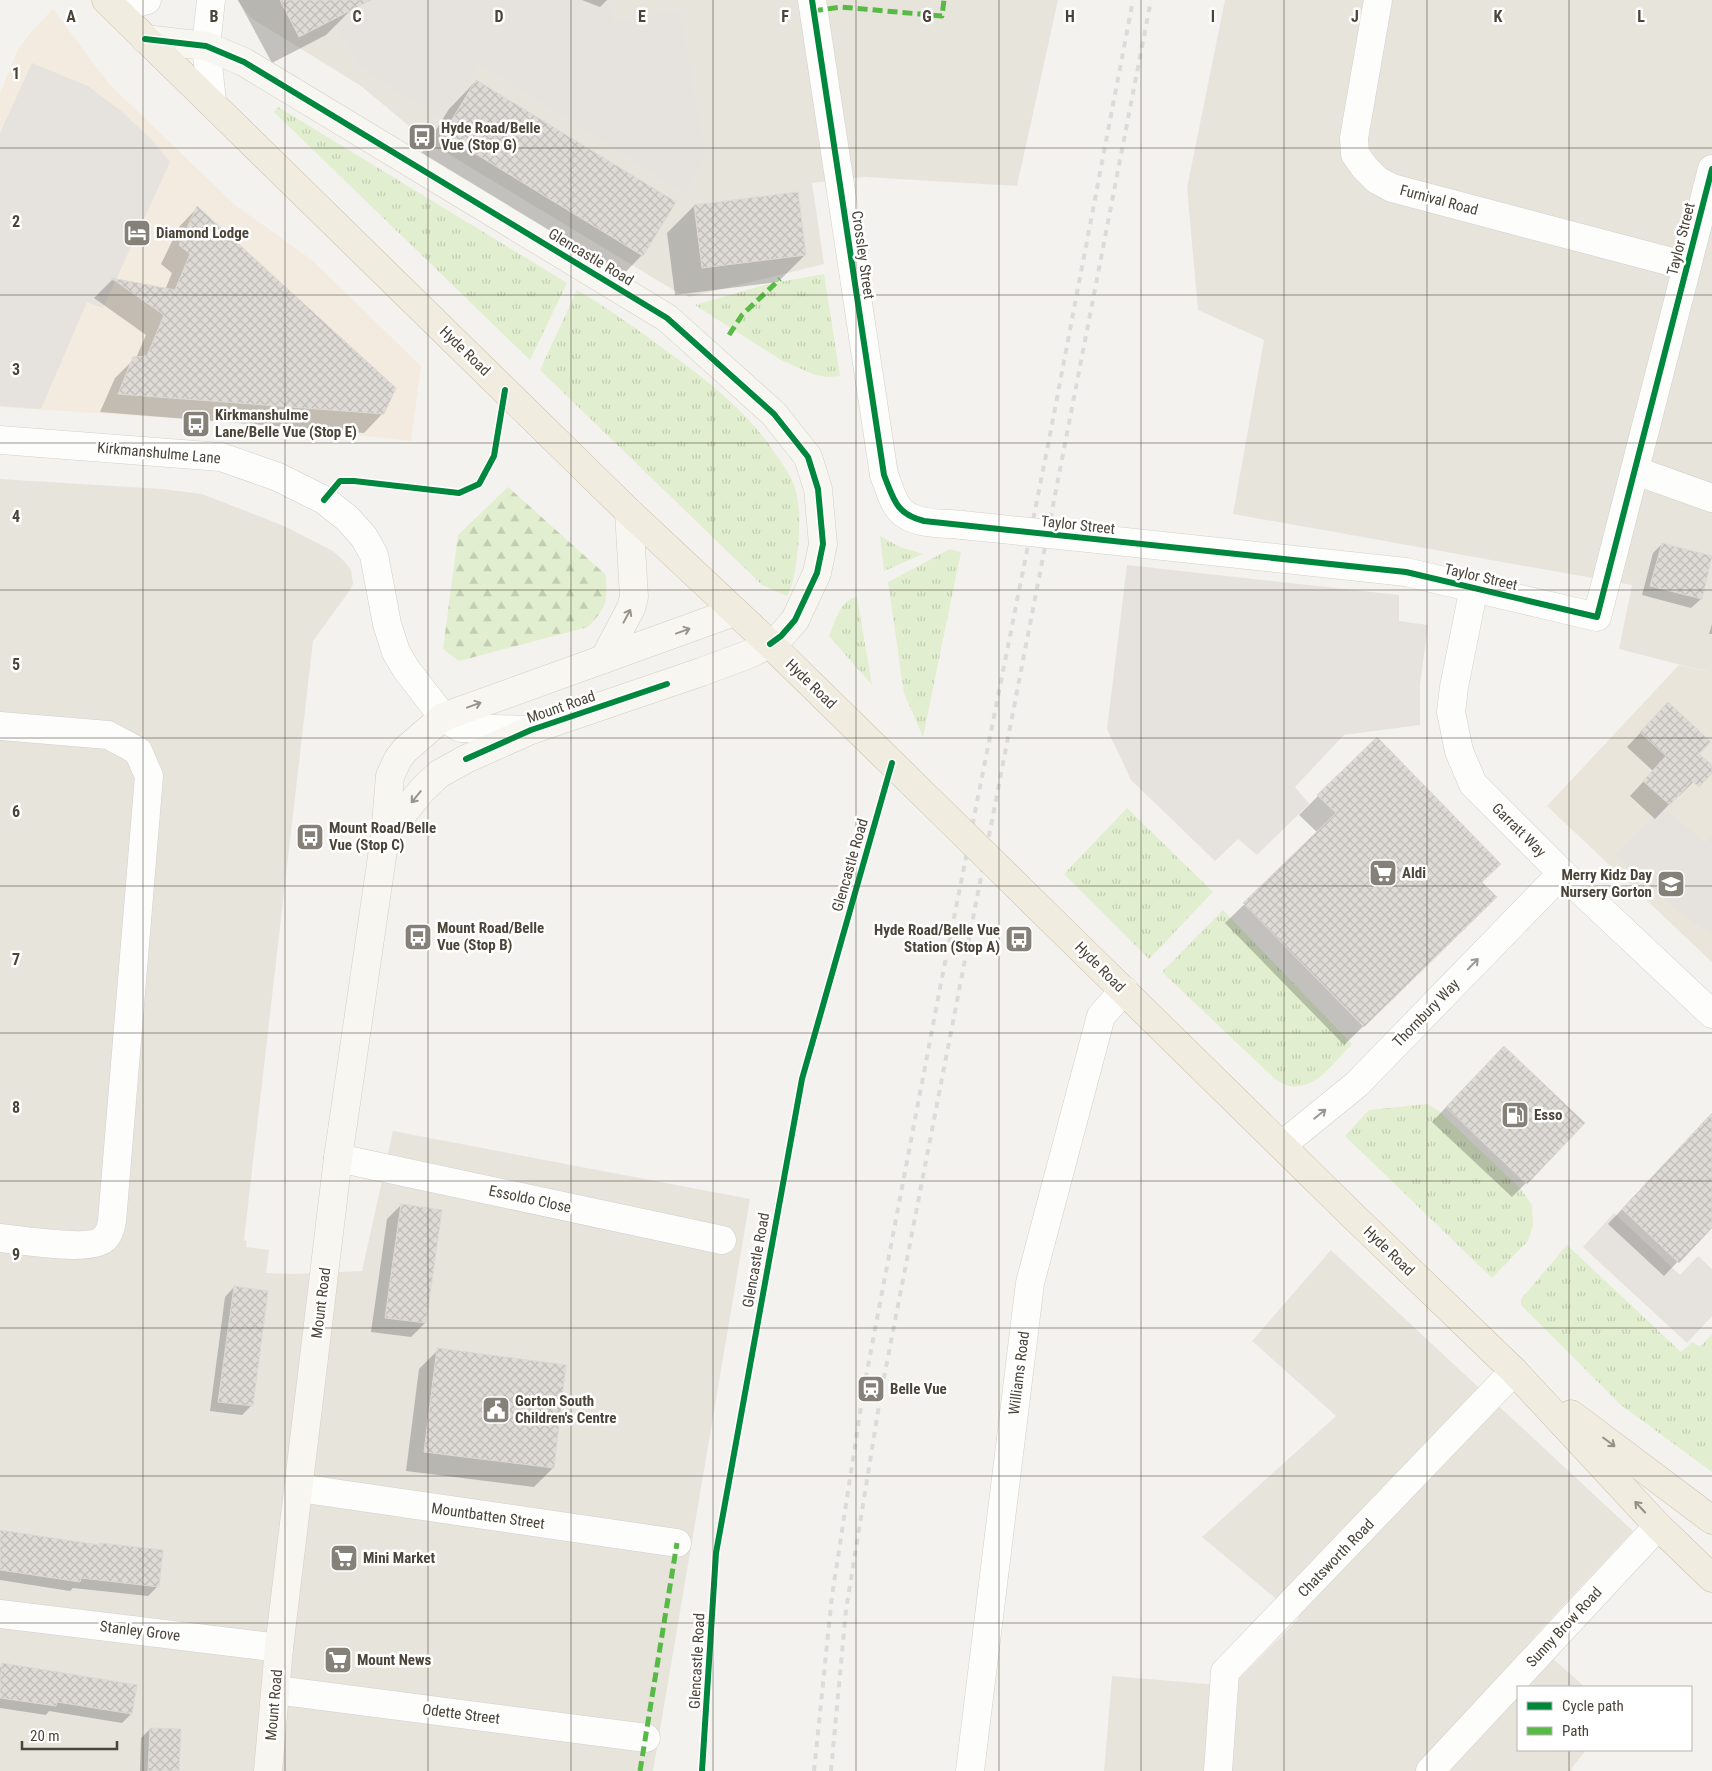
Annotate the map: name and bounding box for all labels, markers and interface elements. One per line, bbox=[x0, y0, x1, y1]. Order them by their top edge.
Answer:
text: A bbox=[66, 7, 76, 26]
text: B bbox=[210, 7, 219, 26]
text: C bbox=[352, 7, 362, 26]
text: D bbox=[494, 7, 504, 26]
text: E bbox=[638, 7, 646, 26]
text: F bbox=[781, 7, 789, 26]
text: G bbox=[922, 7, 932, 26]
text: H bbox=[1065, 7, 1075, 26]
text: I bbox=[1211, 7, 1215, 26]
text: J bbox=[1351, 7, 1359, 26]
text: K bbox=[1494, 7, 1503, 26]
text: L bbox=[1637, 7, 1645, 26]
text: 1 bbox=[12, 64, 20, 83]
place label: Hyde Road/Belle Vue (Stop G) bbox=[441, 119, 540, 154]
bus stop icon: Hyde Road/Belle Vue (Stop G) bbox=[407, 122, 437, 152]
street label: Furnival Road bbox=[1398, 181, 1480, 219]
street label: Taylor Street bbox=[1663, 201, 1699, 277]
street label: Crossley Street bbox=[848, 210, 878, 300]
text: 2 bbox=[12, 212, 20, 231]
hotel icon: Diamond Lodge bbox=[122, 218, 152, 248]
place label: Diamond Lodge bbox=[156, 224, 249, 242]
street label: Glencastle Road bbox=[545, 225, 637, 289]
street label: Hyde Road bbox=[436, 322, 494, 380]
text: 3 bbox=[12, 360, 20, 379]
place label: Kirkmanshulme Lane/Belle Vue (Stop E) bbox=[215, 406, 357, 441]
bus stop icon: Kirkmanshulme Lane/Belle Vue (Stop E) bbox=[181, 409, 211, 439]
street label: Kirkmanshulme Lane bbox=[97, 439, 221, 467]
text: 4 bbox=[12, 507, 20, 526]
street label: Taylor Street bbox=[1040, 512, 1116, 538]
street label: Taylor Street bbox=[1443, 560, 1519, 594]
one-way arrow bbox=[623, 609, 632, 624]
one-way arrow bbox=[674, 626, 690, 635]
text: 5 bbox=[12, 655, 20, 674]
street label: Hyde Road bbox=[782, 655, 840, 713]
street label: Mount Road bbox=[524, 687, 598, 727]
one-way arrow bbox=[466, 700, 482, 710]
one-way arrow bbox=[410, 791, 422, 804]
street label: Garratt Way bbox=[1488, 799, 1550, 861]
text: 6 bbox=[12, 802, 20, 821]
street label: Glencastle Road bbox=[828, 816, 872, 914]
place label: Mount Road/Belle Vue (Stop C) bbox=[329, 819, 436, 854]
bus stop icon: Mount Road/Belle Vue (Stop C) bbox=[295, 822, 325, 852]
supermarket icon: Aldi bbox=[1368, 858, 1398, 888]
place label: Aldi bbox=[1402, 864, 1426, 882]
place label: Merry Kidz Day Nursery Gorton bbox=[1560, 866, 1652, 901]
school or university icon: Merry Kidz Day Nursery Gorton bbox=[1656, 869, 1686, 899]
place label: Mount Road/Belle Vue (Stop B) bbox=[437, 919, 544, 954]
place label: Hyde Road/Belle Vue Station (Stop A) bbox=[874, 921, 1000, 956]
bus stop icon: Mount Road/Belle Vue (Stop B) bbox=[403, 922, 433, 952]
bus stop icon: Hyde Road/Belle Vue Station (Stop A) bbox=[1004, 924, 1034, 954]
street label: Hyde Road bbox=[1071, 938, 1129, 996]
text: 7 bbox=[12, 950, 20, 969]
one-way arrow bbox=[1467, 958, 1479, 970]
street label: Thornbury Way bbox=[1389, 975, 1463, 1051]
text: 8 bbox=[12, 1098, 20, 1117]
fuel station icon: Esso bbox=[1500, 1100, 1530, 1130]
place label: Esso bbox=[1534, 1106, 1562, 1124]
one-way arrow bbox=[1313, 1109, 1326, 1120]
street label: Essoldo Close bbox=[487, 1181, 573, 1217]
street label: Glencastle Road bbox=[739, 1211, 773, 1309]
street label: Hyde Road bbox=[1360, 1222, 1418, 1280]
text: 9 bbox=[12, 1245, 20, 1264]
street label: Mount Road bbox=[308, 1266, 334, 1340]
street label: Williams Road bbox=[1005, 1330, 1033, 1416]
station icon: Belle Vue bbox=[856, 1374, 886, 1404]
place label: Belle Vue bbox=[890, 1380, 947, 1398]
place label: Gorton South Children's Centre bbox=[515, 1392, 616, 1427]
public building icon: Gorton South Children's Centre bbox=[481, 1395, 511, 1425]
one-way arrow bbox=[1602, 1437, 1615, 1448]
street label: Mountbatten Street bbox=[430, 1499, 546, 1533]
one-way arrow bbox=[1634, 1500, 1646, 1513]
street label: Chatsworth Road bbox=[1294, 1515, 1378, 1601]
supermarket icon: Mini Market bbox=[329, 1543, 359, 1573]
place label: Mini Market bbox=[363, 1549, 435, 1567]
street label: Sunny Brow Road bbox=[1522, 1583, 1606, 1671]
street label: Glencastle Road bbox=[685, 1613, 709, 1709]
street label: Stanley Grove bbox=[99, 1617, 181, 1645]
supermarket icon: Mount News bbox=[323, 1645, 353, 1675]
place label: Mount News bbox=[357, 1651, 432, 1669]
street label: Mount Road bbox=[262, 1669, 286, 1741]
legend bbox=[1517, 1686, 1692, 1751]
text: Cycle path bbox=[1562, 1697, 1624, 1715]
street label: Odette Street bbox=[421, 1700, 501, 1728]
scale bar bbox=[22, 1718, 118, 1750]
text: Path bbox=[1562, 1722, 1589, 1740]
text: 20 m bbox=[30, 1727, 60, 1745]

